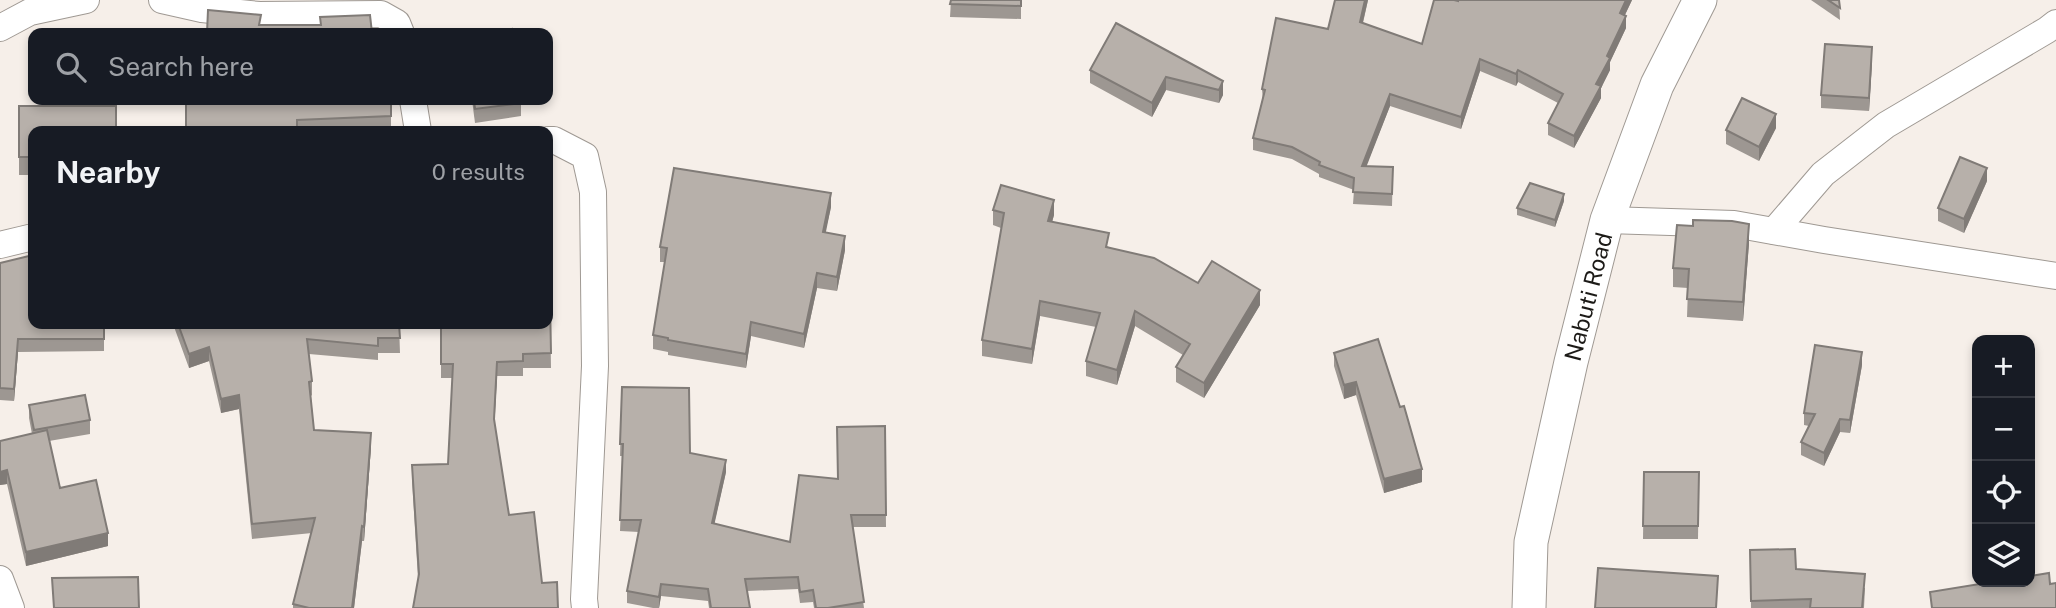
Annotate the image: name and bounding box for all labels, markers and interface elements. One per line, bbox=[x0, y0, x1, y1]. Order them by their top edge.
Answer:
search box bbox=[28, 28, 553, 105]
icon: search bbox=[52, 48, 90, 86]
text: Search here bbox=[108, 51, 254, 82]
text: Nearby bbox=[56, 154, 160, 190]
text: 0 results bbox=[432, 158, 525, 185]
street label: Nabuti Road bbox=[1558, 229, 1617, 364]
map controls bbox=[1972, 335, 2035, 587]
button: + bbox=[1972, 335, 2035, 398]
button: − bbox=[1972, 398, 2035, 461]
button: locate bbox=[1972, 461, 2035, 524]
button: layers bbox=[1972, 524, 2035, 587]

